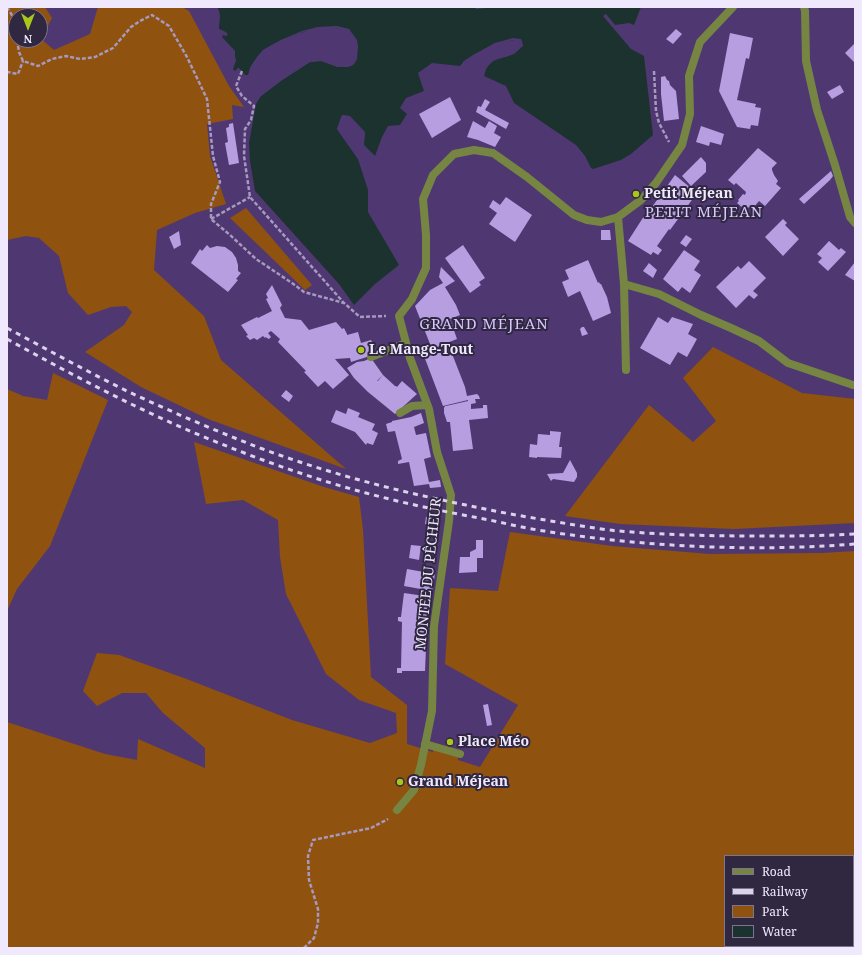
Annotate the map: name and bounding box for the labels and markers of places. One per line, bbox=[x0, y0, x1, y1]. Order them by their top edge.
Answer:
place label: Petit Méjean bbox=[644, 186, 733, 202]
marker: Petit Méjean bbox=[631, 189, 641, 199]
place label: Le Mange-Tout bbox=[369, 342, 473, 358]
marker: Le Mange-Tout bbox=[356, 345, 366, 355]
place label: Place Méo bbox=[458, 734, 529, 750]
marker: Place Méo bbox=[445, 737, 455, 747]
place label: Grand Méjean bbox=[408, 774, 508, 790]
marker: Grand Méjean bbox=[395, 777, 405, 787]

